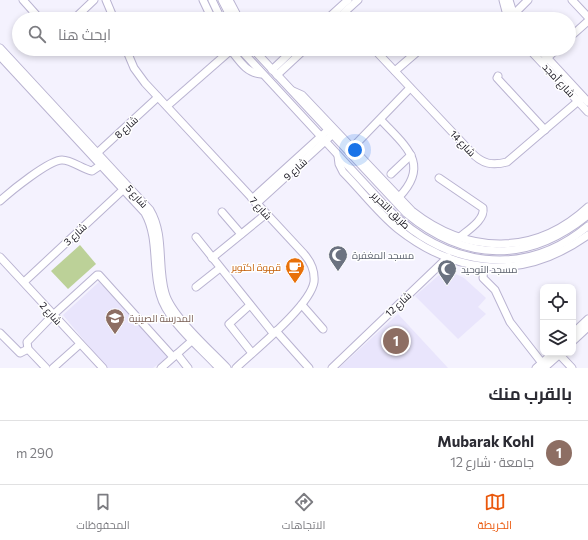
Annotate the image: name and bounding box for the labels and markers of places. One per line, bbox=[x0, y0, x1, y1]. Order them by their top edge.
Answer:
mosque icon: مسجد المغفرة bbox=[327, 244, 349, 272]
place label: مسجد المغفرة bbox=[352, 249, 414, 261]
cafe icon: قهوة اكتوبر bbox=[284, 256, 306, 284]
mosque icon: مسجد التوحيد bbox=[436, 258, 458, 286]
place label: قهوة اكتوبر bbox=[230, 261, 281, 274]
place label: مسجد التوحيد bbox=[461, 263, 517, 275]
school or university icon: المدرسة الصينية bbox=[104, 307, 126, 335]
place label: المدرسة الصينية bbox=[129, 312, 194, 324]
pin: 1 bbox=[383, 326, 409, 356]

